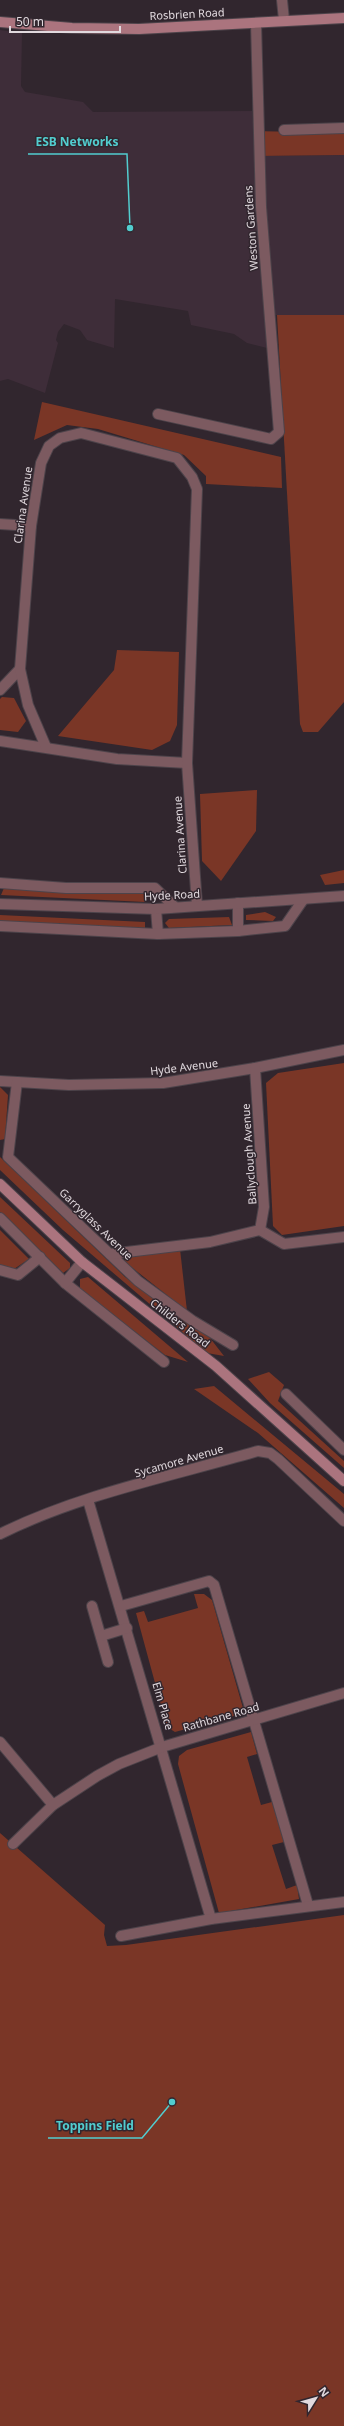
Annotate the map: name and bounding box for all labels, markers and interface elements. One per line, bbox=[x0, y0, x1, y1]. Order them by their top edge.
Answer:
street label: Rosbrien Road bbox=[149, 4, 225, 23]
scale bar bbox=[10, 8, 120, 34]
text: 50 m bbox=[16, 13, 44, 30]
callout: ESB Networks bbox=[28, 130, 127, 154]
text: ESB Networks bbox=[35, 133, 119, 150]
street label: Weston Gardens bbox=[240, 185, 261, 271]
street label: Clarina Avenue bbox=[10, 465, 35, 544]
street label: Clarina Avenue bbox=[169, 796, 190, 874]
street label: Hyde Road bbox=[144, 886, 200, 903]
street label: Hyde Avenue bbox=[149, 1055, 219, 1078]
street label: Ballyclough Avenue bbox=[237, 1103, 260, 1205]
street label: Garryglass Avenue bbox=[56, 1185, 136, 1263]
street label: Childers Road bbox=[148, 1295, 213, 1351]
street label: Sycamore Avenue bbox=[133, 1441, 225, 1480]
street label: Elm Place bbox=[149, 1680, 177, 1732]
street label: Rathbane Road bbox=[181, 1698, 261, 1735]
callout: Toppins Field bbox=[48, 2114, 142, 2138]
text: Toppins Field bbox=[56, 2117, 134, 2134]
north arrow bbox=[296, 2378, 336, 2418]
text: N bbox=[316, 2384, 333, 2400]

